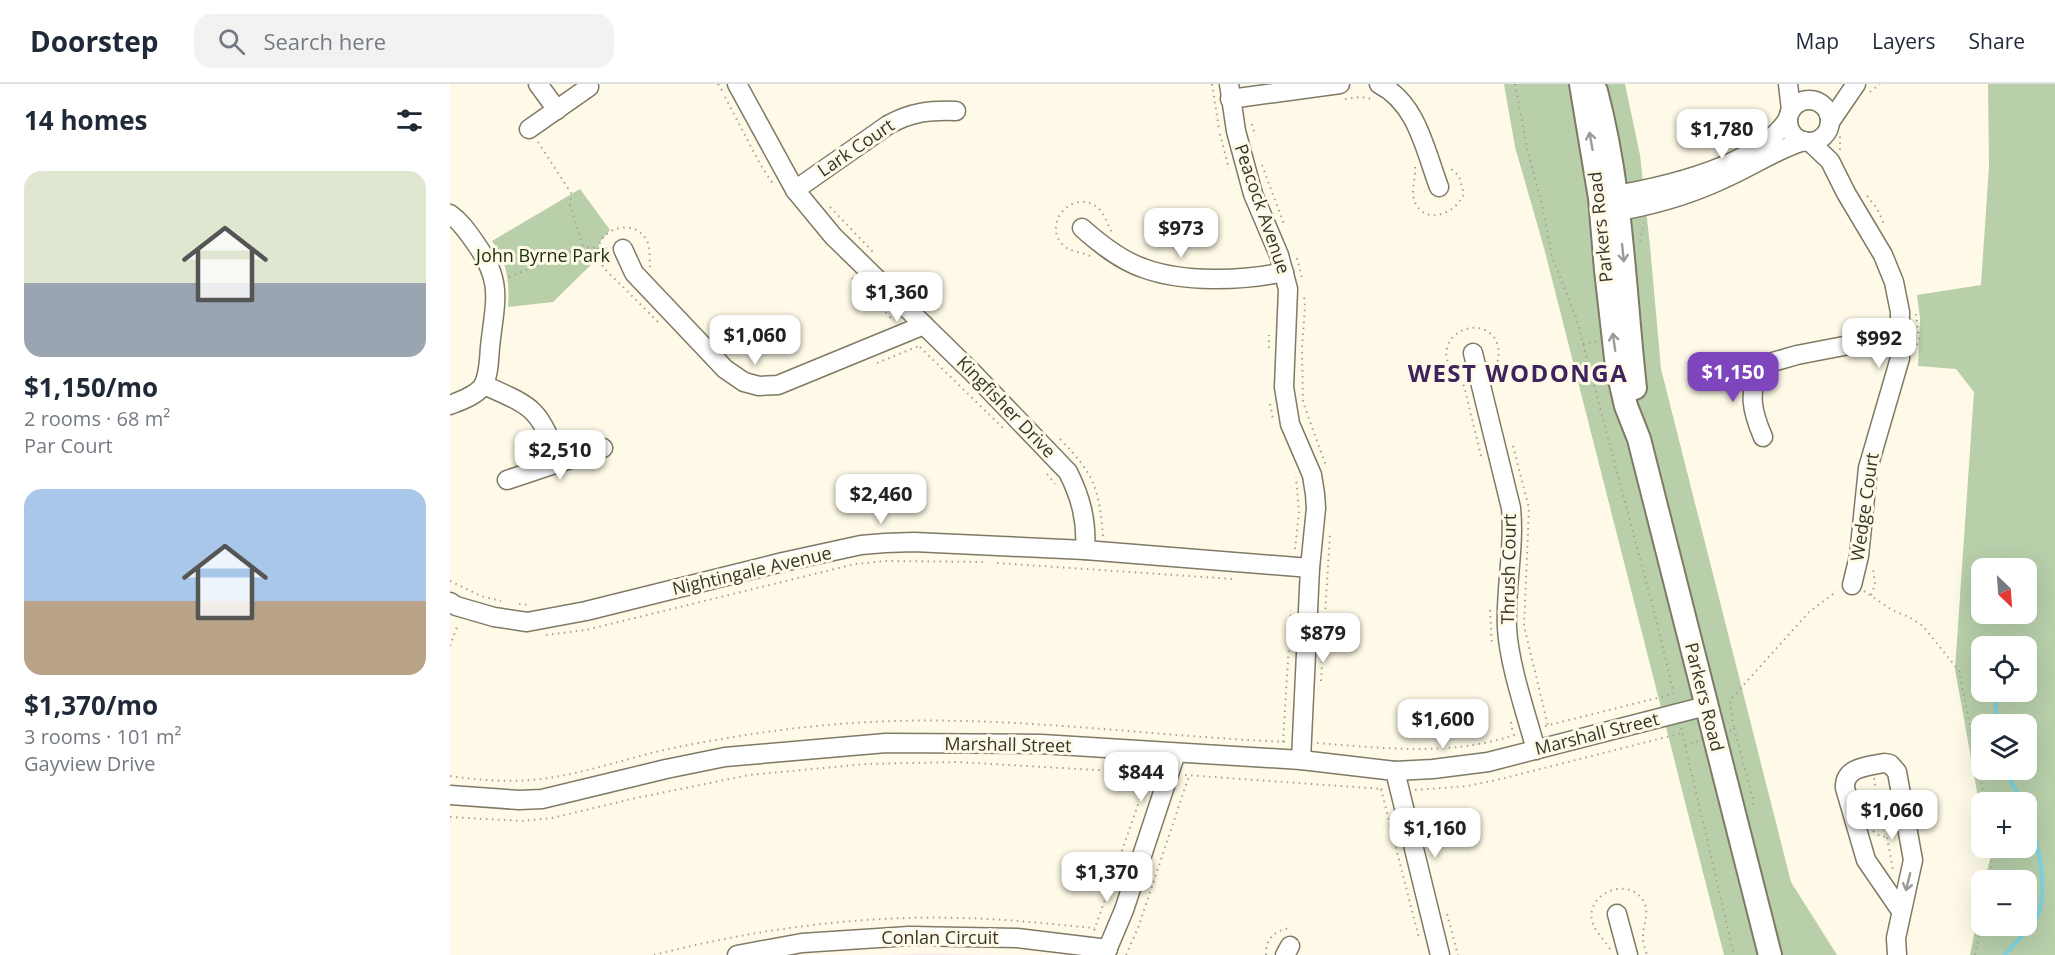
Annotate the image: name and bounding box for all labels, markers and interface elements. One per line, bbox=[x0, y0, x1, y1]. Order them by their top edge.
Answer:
search box bbox=[194, 14, 614, 68]
text: Doorstep bbox=[30, 22, 158, 60]
icon: search bbox=[215, 25, 248, 58]
text: Search here bbox=[263, 26, 386, 56]
text: Map bbox=[1796, 27, 1839, 55]
text: Layers bbox=[1872, 27, 1936, 55]
text: Share bbox=[1969, 27, 2025, 55]
text: 14 homes bbox=[24, 102, 148, 138]
icon: filters bbox=[393, 104, 426, 137]
pin: $1,780 bbox=[1673, 109, 1771, 160]
street label: Lark Court bbox=[812, 113, 899, 182]
text: $1,780 bbox=[1691, 115, 1753, 142]
one-way arrow bbox=[1585, 132, 1596, 151]
street label: Peacock Avenue bbox=[1229, 141, 1296, 277]
street label: Parkers Road bbox=[1582, 170, 1618, 284]
pin: $973 bbox=[1145, 208, 1217, 259]
icon: home bbox=[171, 210, 279, 318]
text: $973 bbox=[1158, 214, 1204, 241]
park label: John Byrne Park bbox=[474, 243, 610, 267]
one-way arrow bbox=[1617, 243, 1628, 263]
pin: $1,360 bbox=[848, 272, 946, 323]
text: $1,360 bbox=[866, 278, 928, 305]
pin: $1,060 bbox=[706, 315, 804, 366]
pin: $992 bbox=[1843, 318, 1915, 369]
text: $1,060 bbox=[724, 321, 786, 348]
text: $992 bbox=[1856, 324, 1902, 351]
one-way arrow bbox=[1608, 333, 1619, 353]
street label: Kingfisher Drive bbox=[952, 350, 1061, 462]
pin: $1,150 bbox=[1684, 352, 1782, 403]
district label: WEST WODONGA bbox=[1408, 356, 1628, 389]
text: $1,150 bbox=[1702, 358, 1764, 385]
text: $1,150/mo bbox=[24, 369, 158, 405]
text: 2 rooms · 68 m² bbox=[24, 405, 170, 432]
pin: $2,510 bbox=[511, 430, 609, 481]
text: Par Court bbox=[24, 432, 113, 459]
text: $2,510 bbox=[529, 436, 591, 463]
street label: Wedge Court bbox=[1845, 451, 1883, 563]
pin: $2,460 bbox=[832, 474, 930, 525]
text: $2,460 bbox=[850, 480, 912, 507]
street label: Thrush Court bbox=[1495, 513, 1521, 624]
icon: home bbox=[171, 528, 279, 636]
street label: Nightingale Avenue bbox=[670, 540, 834, 600]
north arrow bbox=[1971, 558, 2037, 624]
map controls bbox=[1971, 558, 2037, 936]
pin: $879 bbox=[1287, 613, 1359, 664]
text: $879 bbox=[1300, 619, 1346, 646]
button: locate bbox=[1971, 636, 2037, 702]
street label: Parkers Road bbox=[1680, 640, 1730, 754]
text: $1,370/mo bbox=[24, 687, 158, 723]
pin: $1,600 bbox=[1394, 699, 1492, 750]
text: $1,600 bbox=[1412, 705, 1474, 732]
street label: Marshall Street bbox=[1532, 706, 1661, 760]
button: layers bbox=[1971, 714, 2037, 780]
text: 3 rooms · 101 m² bbox=[24, 723, 182, 750]
street label: Marshall Street bbox=[944, 731, 1072, 757]
text: Gayview Drive bbox=[24, 750, 156, 777]
pin: $844 bbox=[1105, 752, 1177, 803]
text: $844 bbox=[1118, 758, 1164, 785]
pin: $1,060 bbox=[1843, 790, 1941, 841]
button: + bbox=[1971, 792, 2037, 858]
text: $1,060 bbox=[1861, 796, 1923, 823]
pin: $1,160 bbox=[1386, 808, 1484, 859]
text: $1,160 bbox=[1404, 814, 1466, 841]
pin: $1,370 bbox=[1058, 852, 1156, 903]
text: $1,370 bbox=[1076, 858, 1138, 885]
button: − bbox=[1971, 870, 2037, 936]
one-way arrow bbox=[1902, 873, 1914, 892]
street label: Conlan Circuit bbox=[881, 925, 999, 949]

